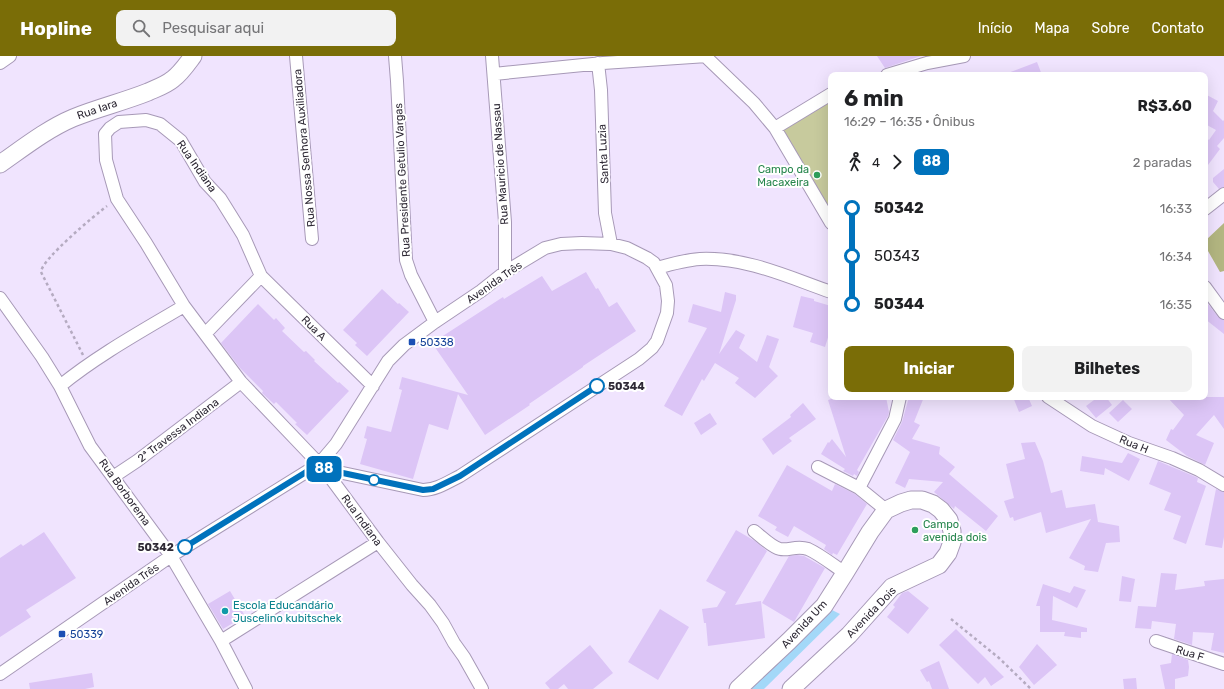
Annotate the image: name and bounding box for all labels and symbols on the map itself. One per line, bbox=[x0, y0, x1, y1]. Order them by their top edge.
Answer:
street label: Rua Nossa Senhora Auxiliadora bbox=[291, 68, 318, 228]
street label: Rua Iara bbox=[75, 97, 119, 122]
street label: Rua Presidente Getulio Vargas bbox=[392, 102, 413, 257]
street label: Rua Mauricio de Nassau bbox=[490, 103, 511, 225]
street label: Santa Luzia bbox=[595, 124, 612, 184]
street label: Rua Indiana bbox=[174, 138, 219, 195]
place label: Campo da Macaxeira bbox=[757, 163, 809, 189]
marker: Campo da Macaxeira bbox=[812, 170, 822, 180]
street label: Avenida Três bbox=[464, 258, 525, 306]
street label: Rua A bbox=[299, 313, 329, 344]
place label: 50338 bbox=[420, 336, 454, 349]
marker: 50338 bbox=[407, 337, 417, 347]
marker: 50344 bbox=[589, 378, 605, 394]
place label: 50344 bbox=[608, 380, 645, 393]
street label: 2ª Travessa Indiana bbox=[135, 396, 221, 465]
street label: Rua H bbox=[1117, 433, 1150, 456]
street label: Rua Borborema bbox=[96, 456, 153, 528]
line badge: 88 bbox=[306, 456, 342, 482]
unlabelled marker bbox=[368, 474, 380, 486]
street label: Rua Indiana bbox=[339, 492, 385, 548]
place label: Campo avenida dois bbox=[923, 518, 987, 544]
marker: Campo avenida dois bbox=[910, 525, 920, 535]
marker: 50342 bbox=[177, 539, 193, 555]
place label: 50342 bbox=[138, 541, 174, 554]
street label: Avenida Três bbox=[101, 560, 162, 608]
street label: Avenida Dois bbox=[844, 584, 899, 641]
street label: Avenida Um bbox=[779, 597, 830, 651]
place label: Escola Educandário Juscelino kubitschek bbox=[233, 599, 342, 625]
marker: Escola Educandário Juscelino kubitschek bbox=[220, 606, 230, 616]
place label: 50339 bbox=[70, 628, 103, 641]
marker: 50339 bbox=[57, 629, 67, 639]
street label: Rua F bbox=[1174, 643, 1206, 664]

